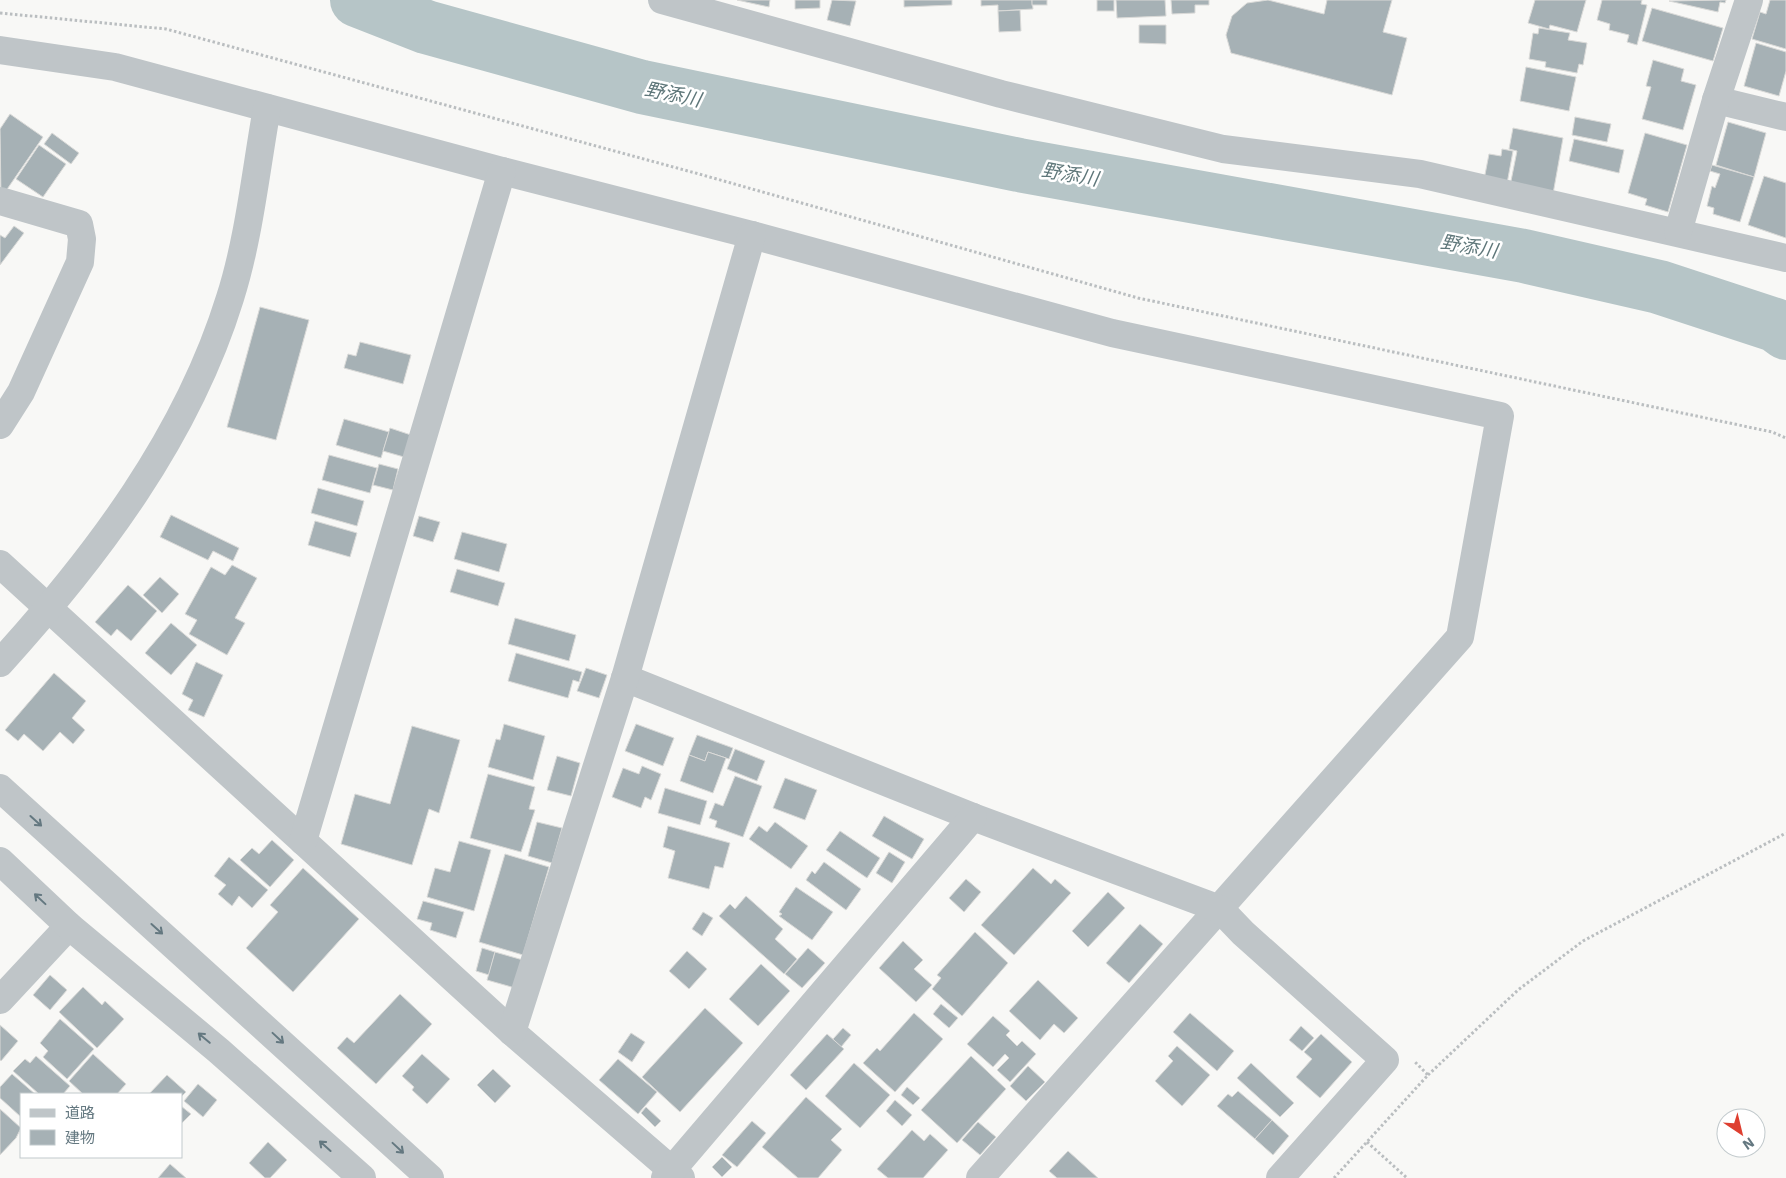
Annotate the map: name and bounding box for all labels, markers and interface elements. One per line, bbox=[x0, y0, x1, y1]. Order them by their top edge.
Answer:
water label: 野添川 bbox=[643, 76, 705, 112]
water label: 野添川 bbox=[1040, 157, 1102, 191]
water label: 野添川 bbox=[1439, 229, 1501, 263]
one-way arrow bbox=[30, 815, 43, 827]
one-way arrow bbox=[33, 893, 46, 905]
one-way arrow bbox=[151, 924, 164, 935]
one-way arrow bbox=[271, 1032, 284, 1044]
one-way arrow bbox=[197, 1033, 210, 1044]
legend bbox=[20, 1093, 182, 1158]
text: 道路 bbox=[65, 1103, 95, 1122]
north arrow bbox=[1716, 1108, 1766, 1158]
text: 建物 bbox=[65, 1128, 95, 1147]
text: N bbox=[1739, 1133, 1758, 1154]
one-way arrow bbox=[319, 1140, 332, 1151]
one-way arrow bbox=[391, 1142, 404, 1154]

